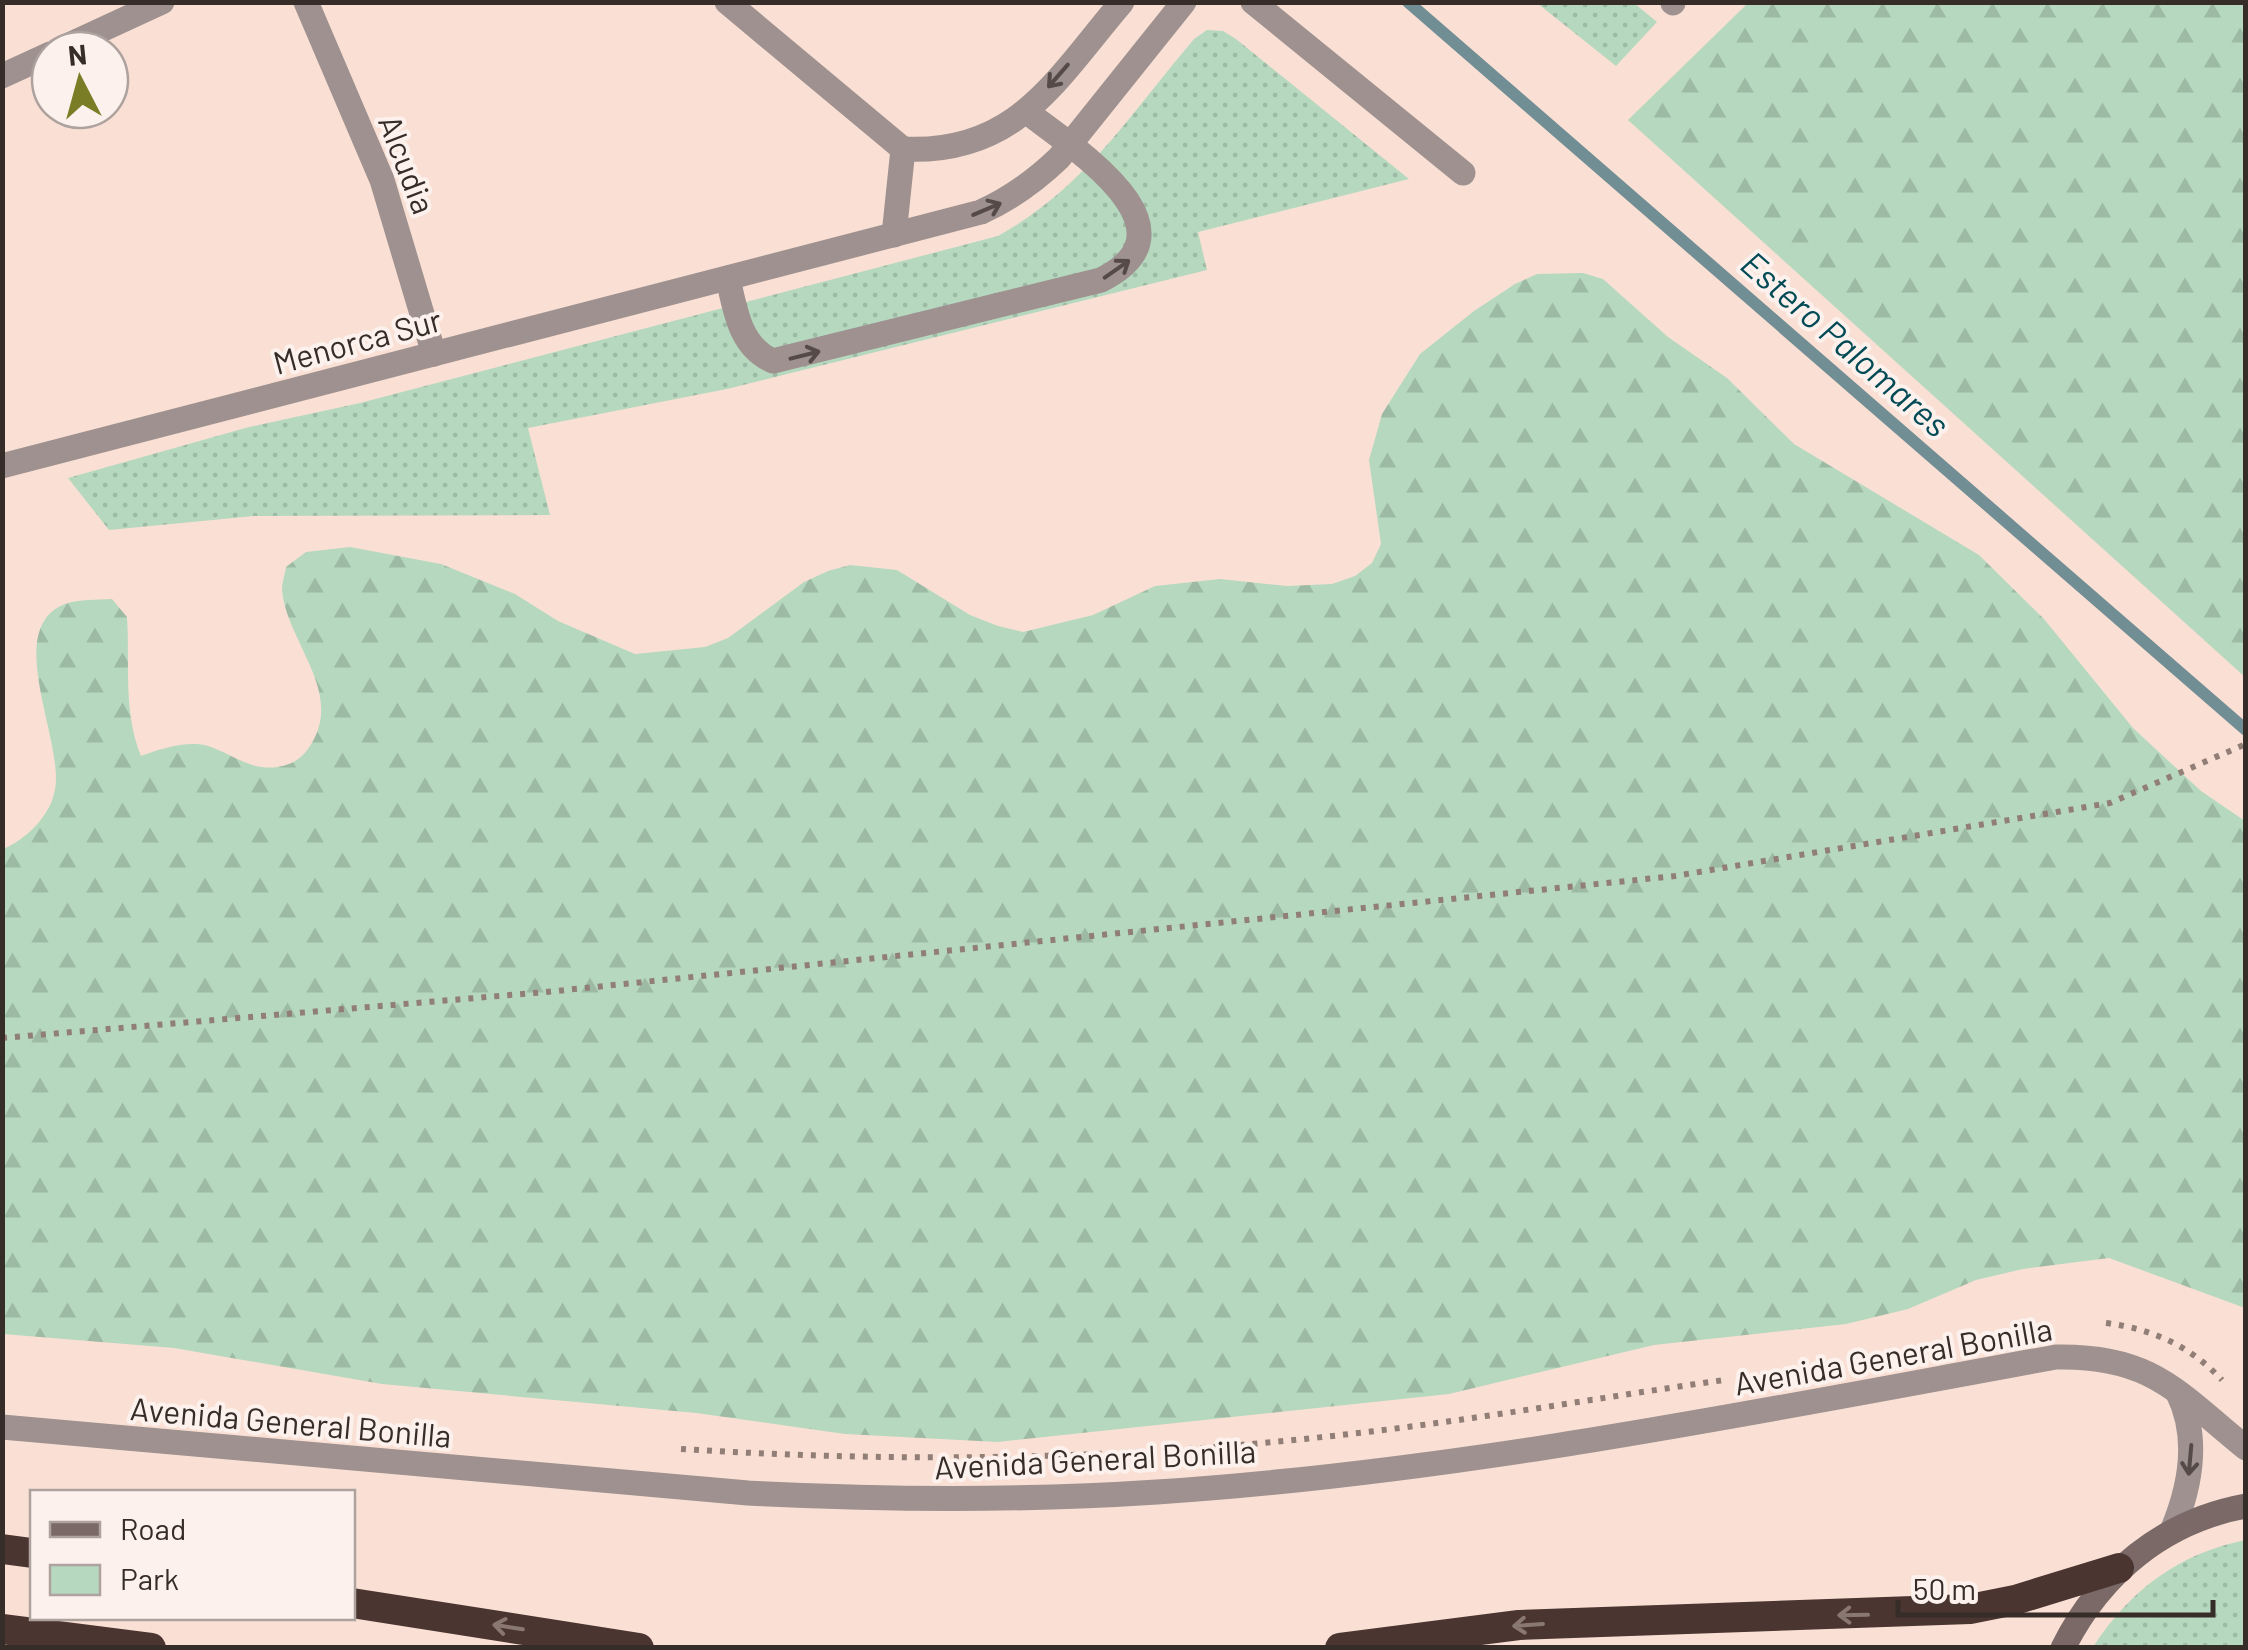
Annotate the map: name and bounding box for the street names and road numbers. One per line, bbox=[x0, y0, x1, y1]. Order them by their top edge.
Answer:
street label: Alcudia bbox=[372, 109, 444, 219]
street label: Menorca Sur bbox=[269, 299, 446, 381]
street label: Avenida General Bonilla bbox=[1731, 1308, 2055, 1402]
street label: Avenida General Bonilla bbox=[129, 1388, 453, 1454]
street label: Avenida General Bonilla bbox=[933, 1431, 1257, 1485]

